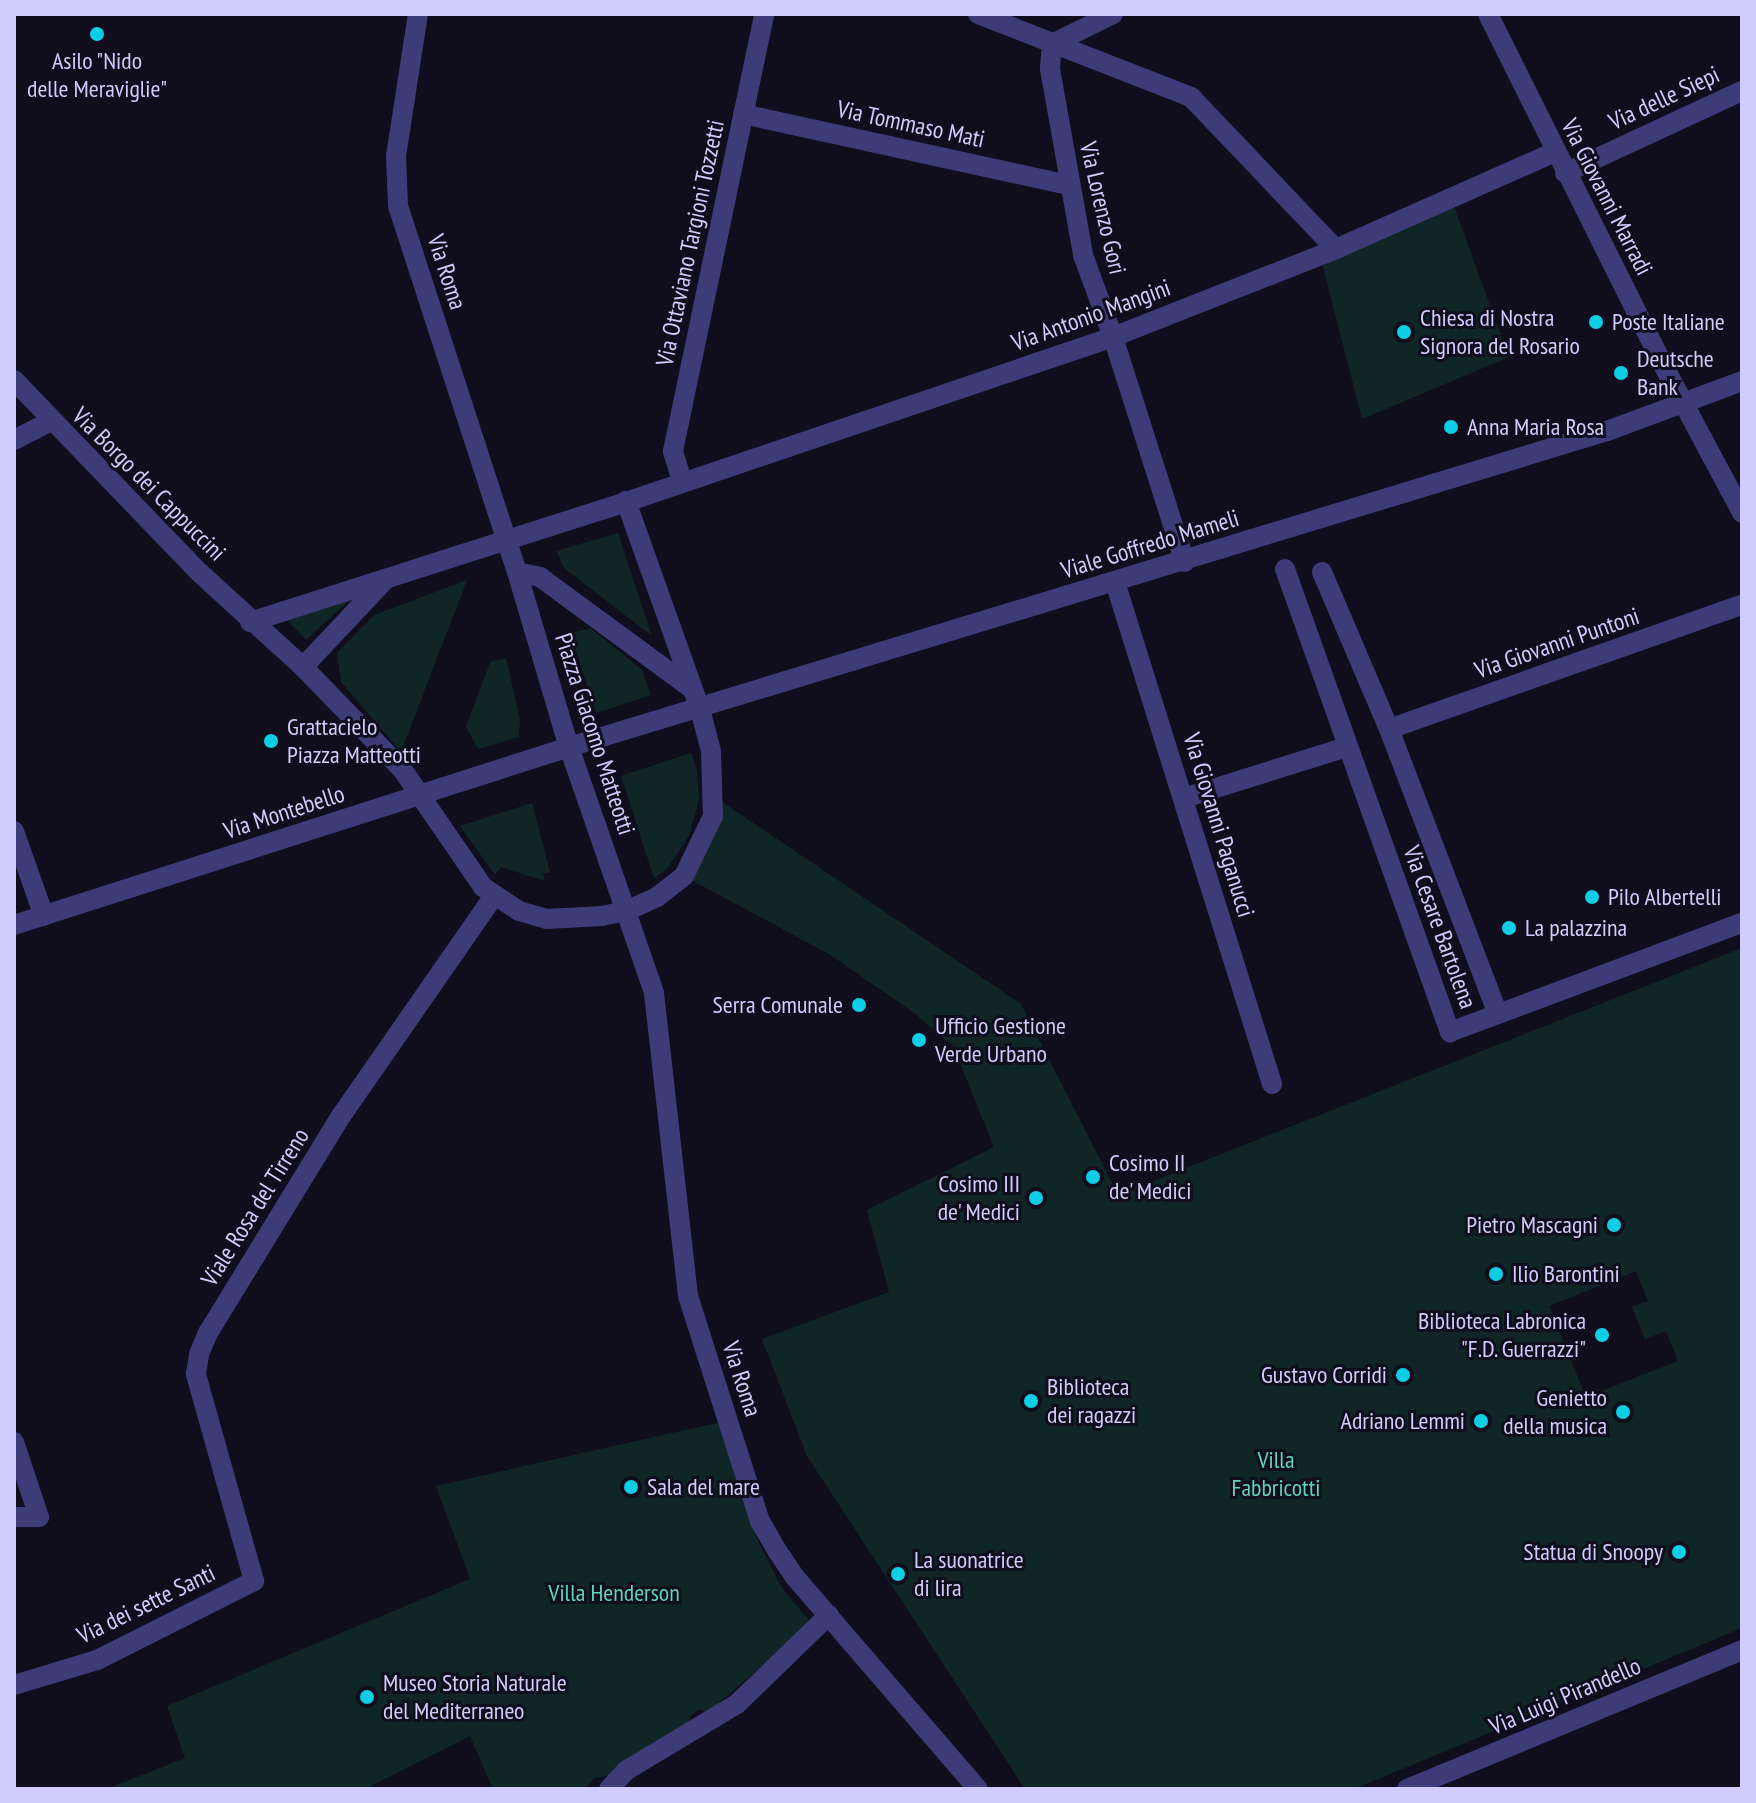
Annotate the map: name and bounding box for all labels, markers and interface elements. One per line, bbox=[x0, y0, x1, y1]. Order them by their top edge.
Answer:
marker: Asilo "Nido delle Meraviglie" bbox=[88, 25, 106, 43]
place label: Asilo "Nido delle Meraviglie" bbox=[27, 47, 167, 103]
street label: Via delle Siepi bbox=[1604, 60, 1724, 136]
street label: Via Tommaso Mati bbox=[834, 94, 988, 154]
street label: Via Giovanni Marradi bbox=[1555, 114, 1659, 280]
street label: Via Ottaviano Targioni Tozzetti bbox=[650, 117, 730, 369]
street label: Via Lorenzo Gori bbox=[1074, 139, 1132, 277]
street label: Via Roma bbox=[421, 231, 473, 313]
street label: Via Antonio Mangini bbox=[1007, 273, 1175, 357]
place label: Chiesa di Nostra Signora del Rosario bbox=[1420, 304, 1580, 360]
place label: Poste Italiane bbox=[1612, 308, 1725, 336]
marker: Poste Italiane bbox=[1587, 313, 1605, 331]
marker: Chiesa di Nostra Signora del Rosario bbox=[1395, 323, 1413, 341]
place label: Deutsche Bank bbox=[1637, 345, 1714, 401]
marker: Deutsche Bank bbox=[1612, 364, 1630, 382]
street label: Via Borgo dei Cappuccini bbox=[66, 401, 232, 567]
place label: Anna Maria Rosa bbox=[1467, 413, 1604, 441]
marker: Anna Maria Rosa bbox=[1442, 418, 1460, 436]
street label: Viale Goffredo Mameli bbox=[1058, 503, 1242, 585]
street label: Via Giovanni Puntoni bbox=[1471, 601, 1643, 685]
street label: Piazza Giacomo Matteotti bbox=[549, 630, 641, 838]
place label: Grattacielo Piazza Matteotti bbox=[287, 713, 421, 769]
street label: Via Giovanni Paganucci bbox=[1177, 729, 1261, 921]
marker: Grattacielo Piazza Matteotti bbox=[262, 732, 280, 750]
street label: Via Montebello bbox=[220, 779, 348, 845]
street label: Via Cesare Bartolena bbox=[1397, 842, 1483, 1012]
place label: Pilo Albertelli bbox=[1608, 883, 1722, 911]
marker: Pilo Albertelli bbox=[1583, 888, 1601, 906]
place label: La palazzina bbox=[1525, 914, 1627, 942]
marker: La palazzina bbox=[1500, 919, 1518, 937]
place label: Serra Comunale bbox=[713, 991, 843, 1019]
marker: Serra Comunale bbox=[850, 996, 868, 1014]
place label: Ufficio Gestione Verde Urbano bbox=[935, 1012, 1066, 1068]
marker: Ufficio Gestione Verde Urbano bbox=[910, 1031, 928, 1049]
street label: Viale Rosa del Tirreno bbox=[195, 1123, 315, 1291]
place label: Cosimo II de' Medici bbox=[1109, 1149, 1193, 1205]
marker: Cosimo II de' Medici bbox=[1084, 1168, 1102, 1186]
place label: Cosimo III de' Medici bbox=[936, 1170, 1020, 1226]
marker: Cosimo III de' Medici bbox=[1027, 1189, 1045, 1207]
place label: Pietro Mascagni bbox=[1466, 1211, 1598, 1239]
marker: Pietro Mascagni bbox=[1605, 1216, 1623, 1234]
place label: Ilio Barontini bbox=[1512, 1260, 1620, 1288]
marker: Ilio Barontini bbox=[1487, 1265, 1505, 1283]
place label: Biblioteca Labronica "F.D. Guerrazzi" bbox=[1418, 1307, 1586, 1363]
marker: Biblioteca Labronica "F.D. Guerrazzi" bbox=[1593, 1326, 1611, 1344]
street label: Via Roma bbox=[716, 1338, 768, 1420]
place label: Gustavo Corridi bbox=[1261, 1361, 1387, 1389]
marker: Gustavo Corridi bbox=[1394, 1366, 1412, 1384]
place label: Biblioteca dei ragazzi bbox=[1047, 1373, 1136, 1429]
place label: Genietto della musica bbox=[1503, 1384, 1607, 1440]
marker: Biblioteca dei ragazzi bbox=[1022, 1392, 1040, 1410]
marker: Genietto della musica bbox=[1614, 1403, 1632, 1421]
place label: Adriano Lemmi bbox=[1341, 1407, 1465, 1435]
marker: Adriano Lemmi bbox=[1472, 1412, 1490, 1430]
park label: Villa Fabbricotti bbox=[1231, 1446, 1321, 1502]
place label: Sala del mare bbox=[647, 1473, 760, 1501]
marker: Sala del mare bbox=[622, 1478, 640, 1496]
place label: Statua di Snoopy bbox=[1523, 1538, 1663, 1566]
marker: Statua di Snoopy bbox=[1670, 1543, 1688, 1561]
place label: La suonatrice di lira bbox=[914, 1546, 1024, 1602]
street label: Via dei sette Santi bbox=[72, 1558, 220, 1650]
marker: La suonatrice di lira bbox=[889, 1565, 907, 1583]
park label: Villa Henderson bbox=[548, 1579, 680, 1607]
street label: Via Luigi Pirandello bbox=[1485, 1651, 1645, 1741]
place label: Museo Storia Naturale del Mediterraneo bbox=[383, 1669, 567, 1725]
marker: Museo Storia Naturale del Mediterraneo bbox=[358, 1688, 376, 1706]

